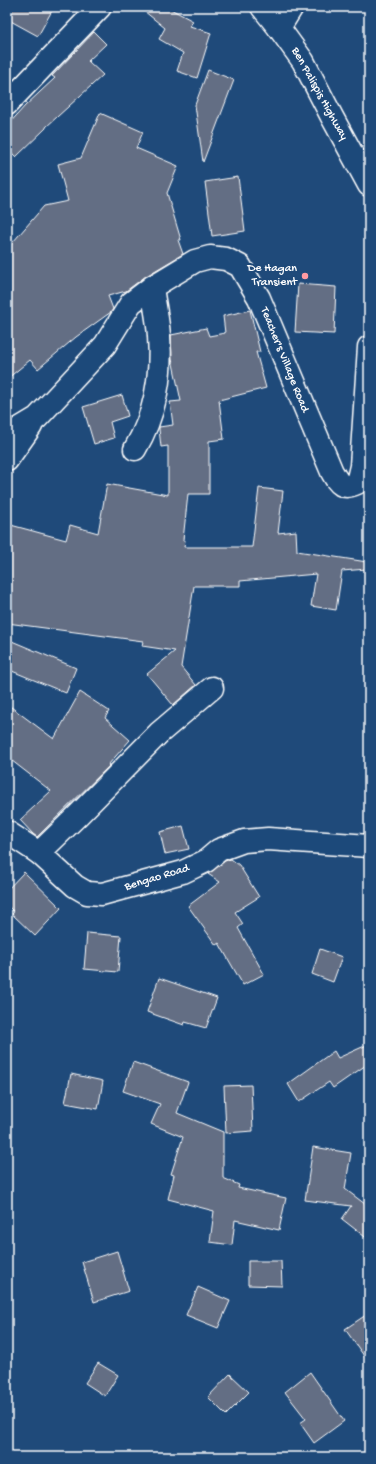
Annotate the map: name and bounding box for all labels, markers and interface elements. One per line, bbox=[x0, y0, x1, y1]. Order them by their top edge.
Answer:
street label: Ben Palispis Highway bbox=[287, 44, 350, 143]
place label: De Hagan Transient bbox=[246, 262, 298, 290]
marker: De Hagan Transient bbox=[300, 271, 310, 281]
street label: Teacher's Village Road bbox=[256, 305, 312, 415]
street label: Bengao Road bbox=[122, 861, 192, 895]

